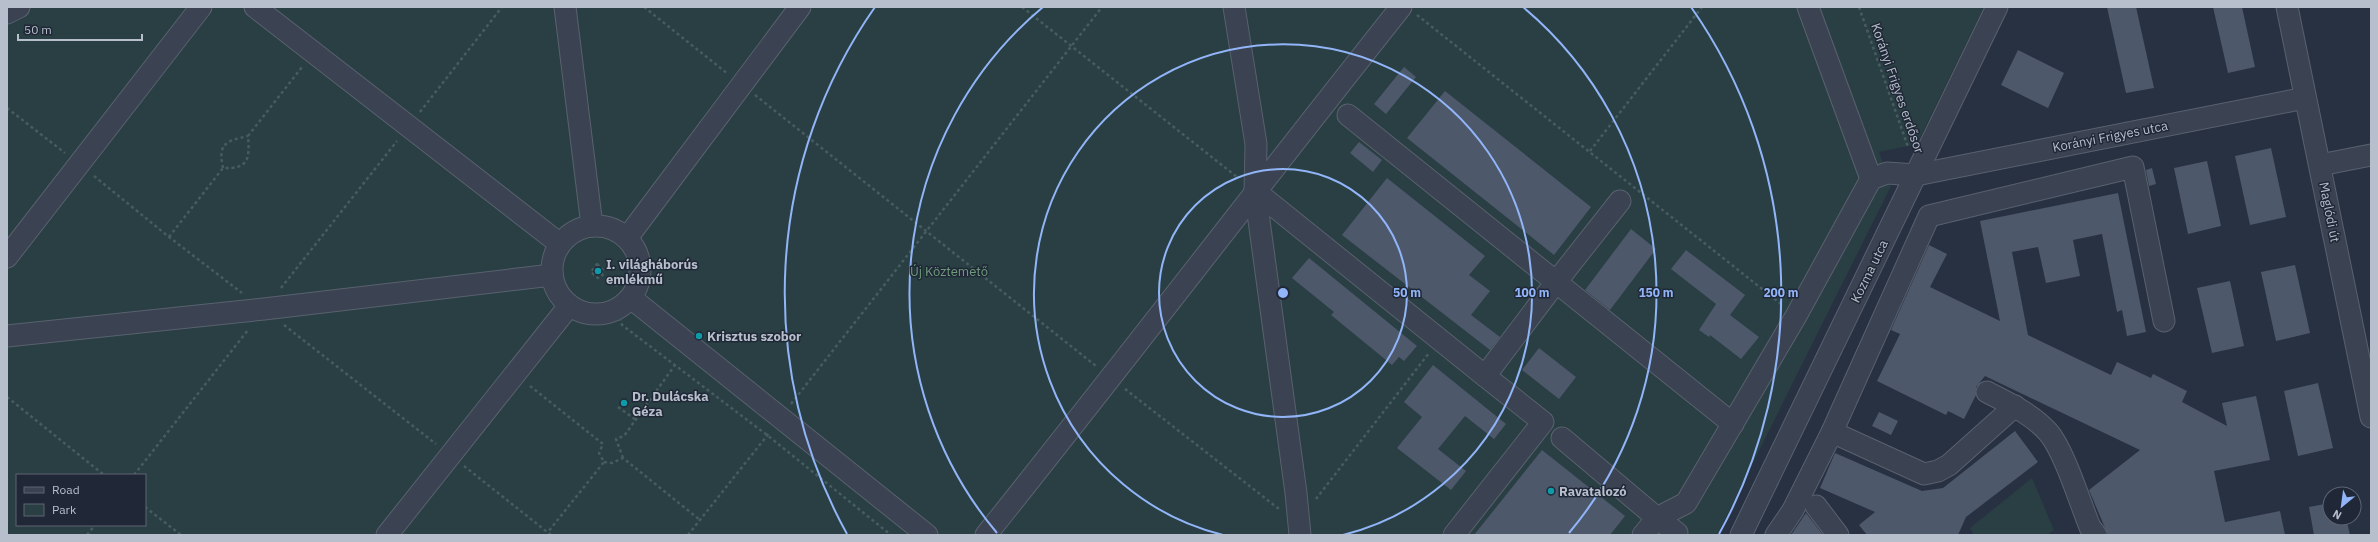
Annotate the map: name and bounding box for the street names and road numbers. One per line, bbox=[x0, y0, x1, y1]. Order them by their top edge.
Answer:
street label: Korányi Frigyes erdősor bbox=[1867, 21, 1928, 156]
street label: Korányi Frigyes utca bbox=[2051, 117, 2169, 156]
street label: Maglódi út bbox=[2315, 181, 2344, 244]
street label: Kozma utca bbox=[1847, 237, 1892, 305]

